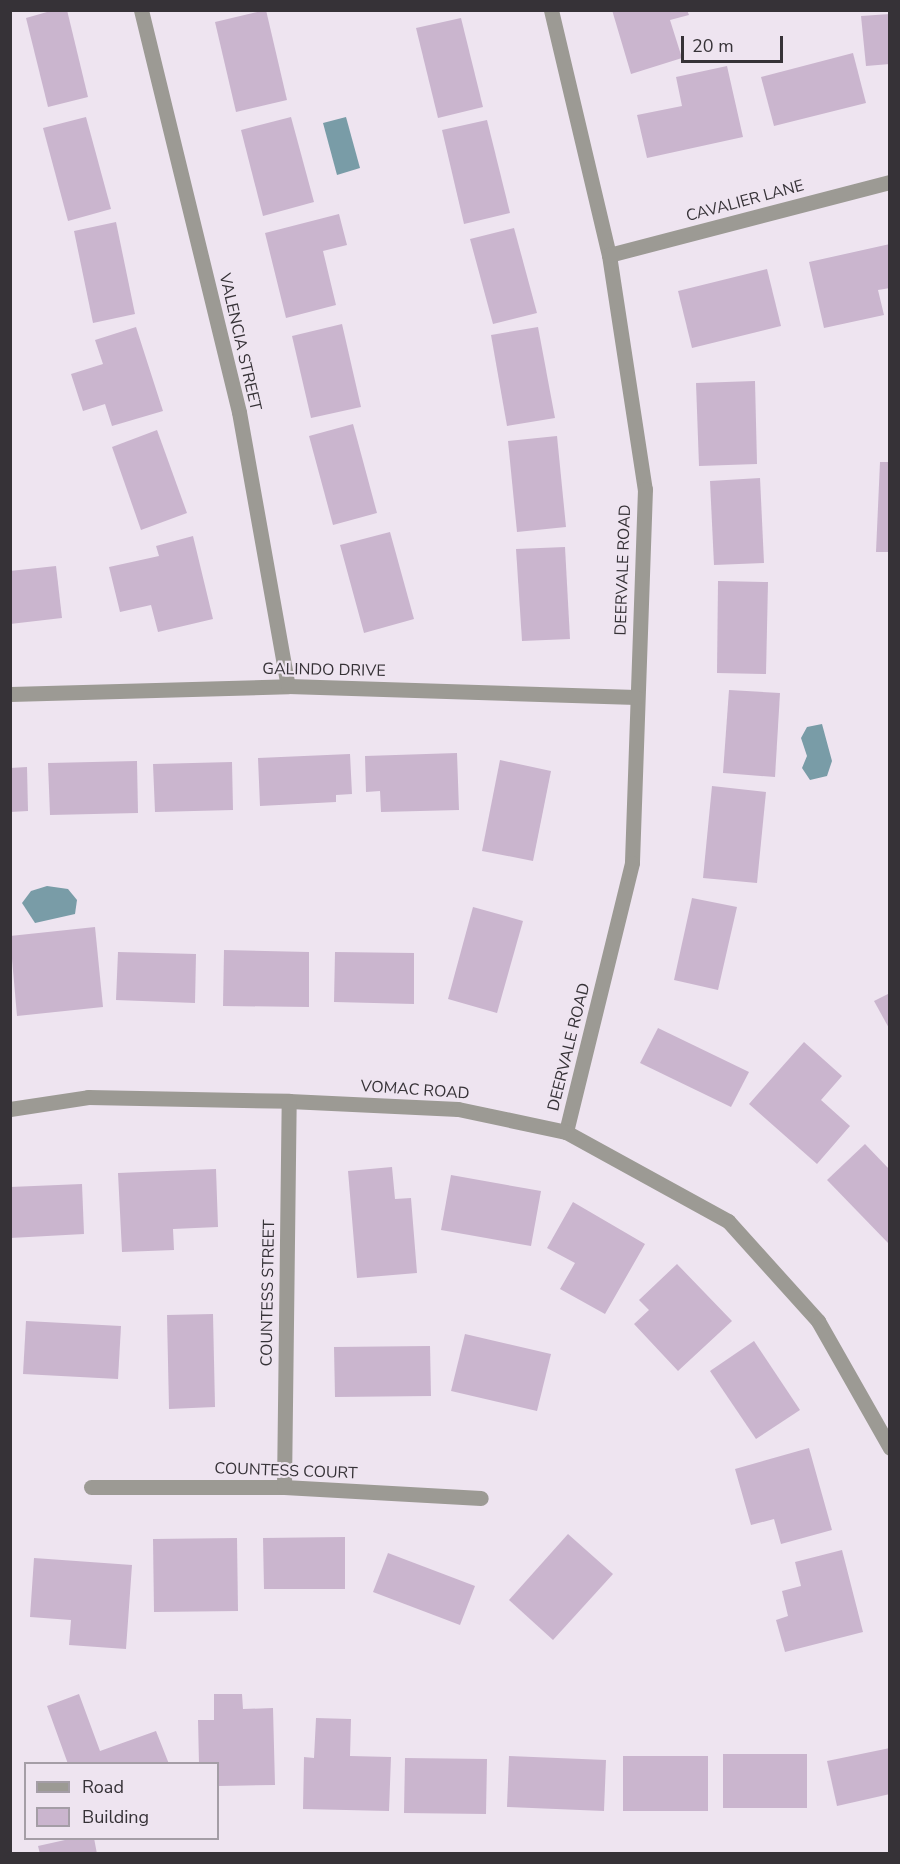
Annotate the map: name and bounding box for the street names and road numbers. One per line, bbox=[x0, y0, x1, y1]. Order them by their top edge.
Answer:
street label: CAVALIER LANE bbox=[684, 176, 806, 226]
street label: VALENCIA STREET bbox=[215, 271, 265, 413]
street label: DEERVALE ROAD bbox=[611, 504, 635, 636]
street label: GALINDO DRIVE bbox=[262, 659, 386, 681]
street label: DEERVALE ROAD bbox=[544, 981, 594, 1113]
street label: VOMAC ROAD bbox=[360, 1077, 470, 1103]
street label: COUNTESS STREET bbox=[257, 1219, 279, 1367]
street label: COUNTESS COURT bbox=[214, 1459, 358, 1483]

